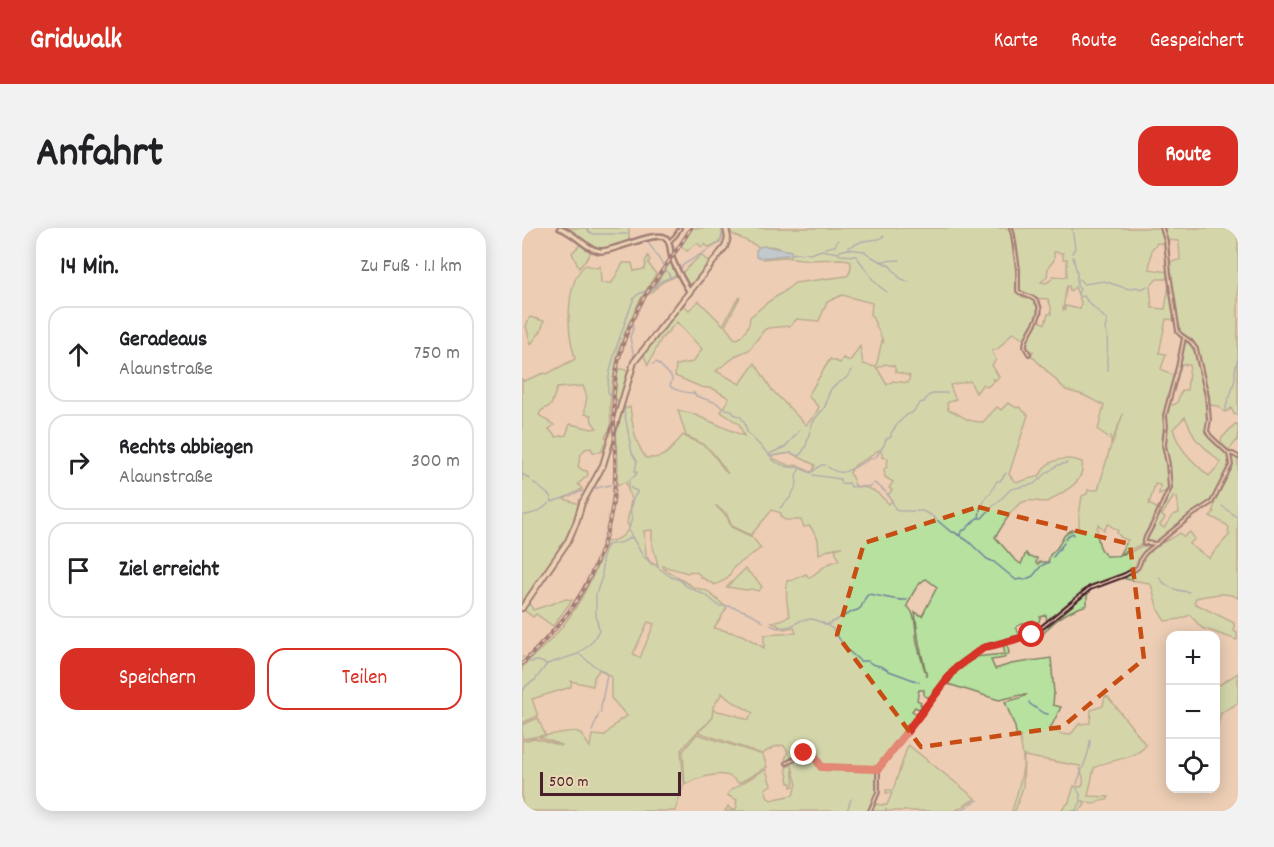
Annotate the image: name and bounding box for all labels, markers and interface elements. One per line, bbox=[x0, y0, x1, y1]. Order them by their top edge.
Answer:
text: Gridwalk bbox=[30, 22, 122, 62]
text: Karte bbox=[994, 27, 1038, 57]
text: Route bbox=[1071, 27, 1117, 57]
text: Gespeichert bbox=[1150, 27, 1244, 57]
text: Anfahrt bbox=[36, 126, 163, 186]
button: Route bbox=[1138, 126, 1238, 186]
text: 14 Min. bbox=[60, 249, 119, 286]
text: Zu Fuß · 1.1 km bbox=[361, 253, 462, 281]
text: Geradeaus bbox=[119, 325, 207, 356]
icon: ahead bbox=[62, 338, 95, 371]
text: 750 m bbox=[414, 340, 460, 368]
text: Alaunstraße bbox=[119, 356, 213, 384]
text: Rechts abbiegen bbox=[119, 433, 253, 464]
icon: right bbox=[62, 446, 95, 479]
text: 300 m bbox=[411, 448, 460, 476]
text: Alaunstraße bbox=[119, 464, 213, 492]
icon: arrive bbox=[62, 554, 95, 587]
text: Ziel erreicht bbox=[119, 555, 219, 586]
route start bbox=[1018, 621, 1044, 647]
map controls bbox=[1166, 631, 1220, 793]
button: + bbox=[1166, 631, 1220, 685]
button: Speichern bbox=[60, 648, 255, 710]
button: Teilen bbox=[267, 648, 462, 710]
button: − bbox=[1166, 685, 1220, 739]
route end bbox=[790, 739, 816, 765]
button: locate bbox=[1166, 739, 1220, 793]
scale bar bbox=[540, 769, 681, 796]
text: 500 m bbox=[549, 771, 589, 794]

